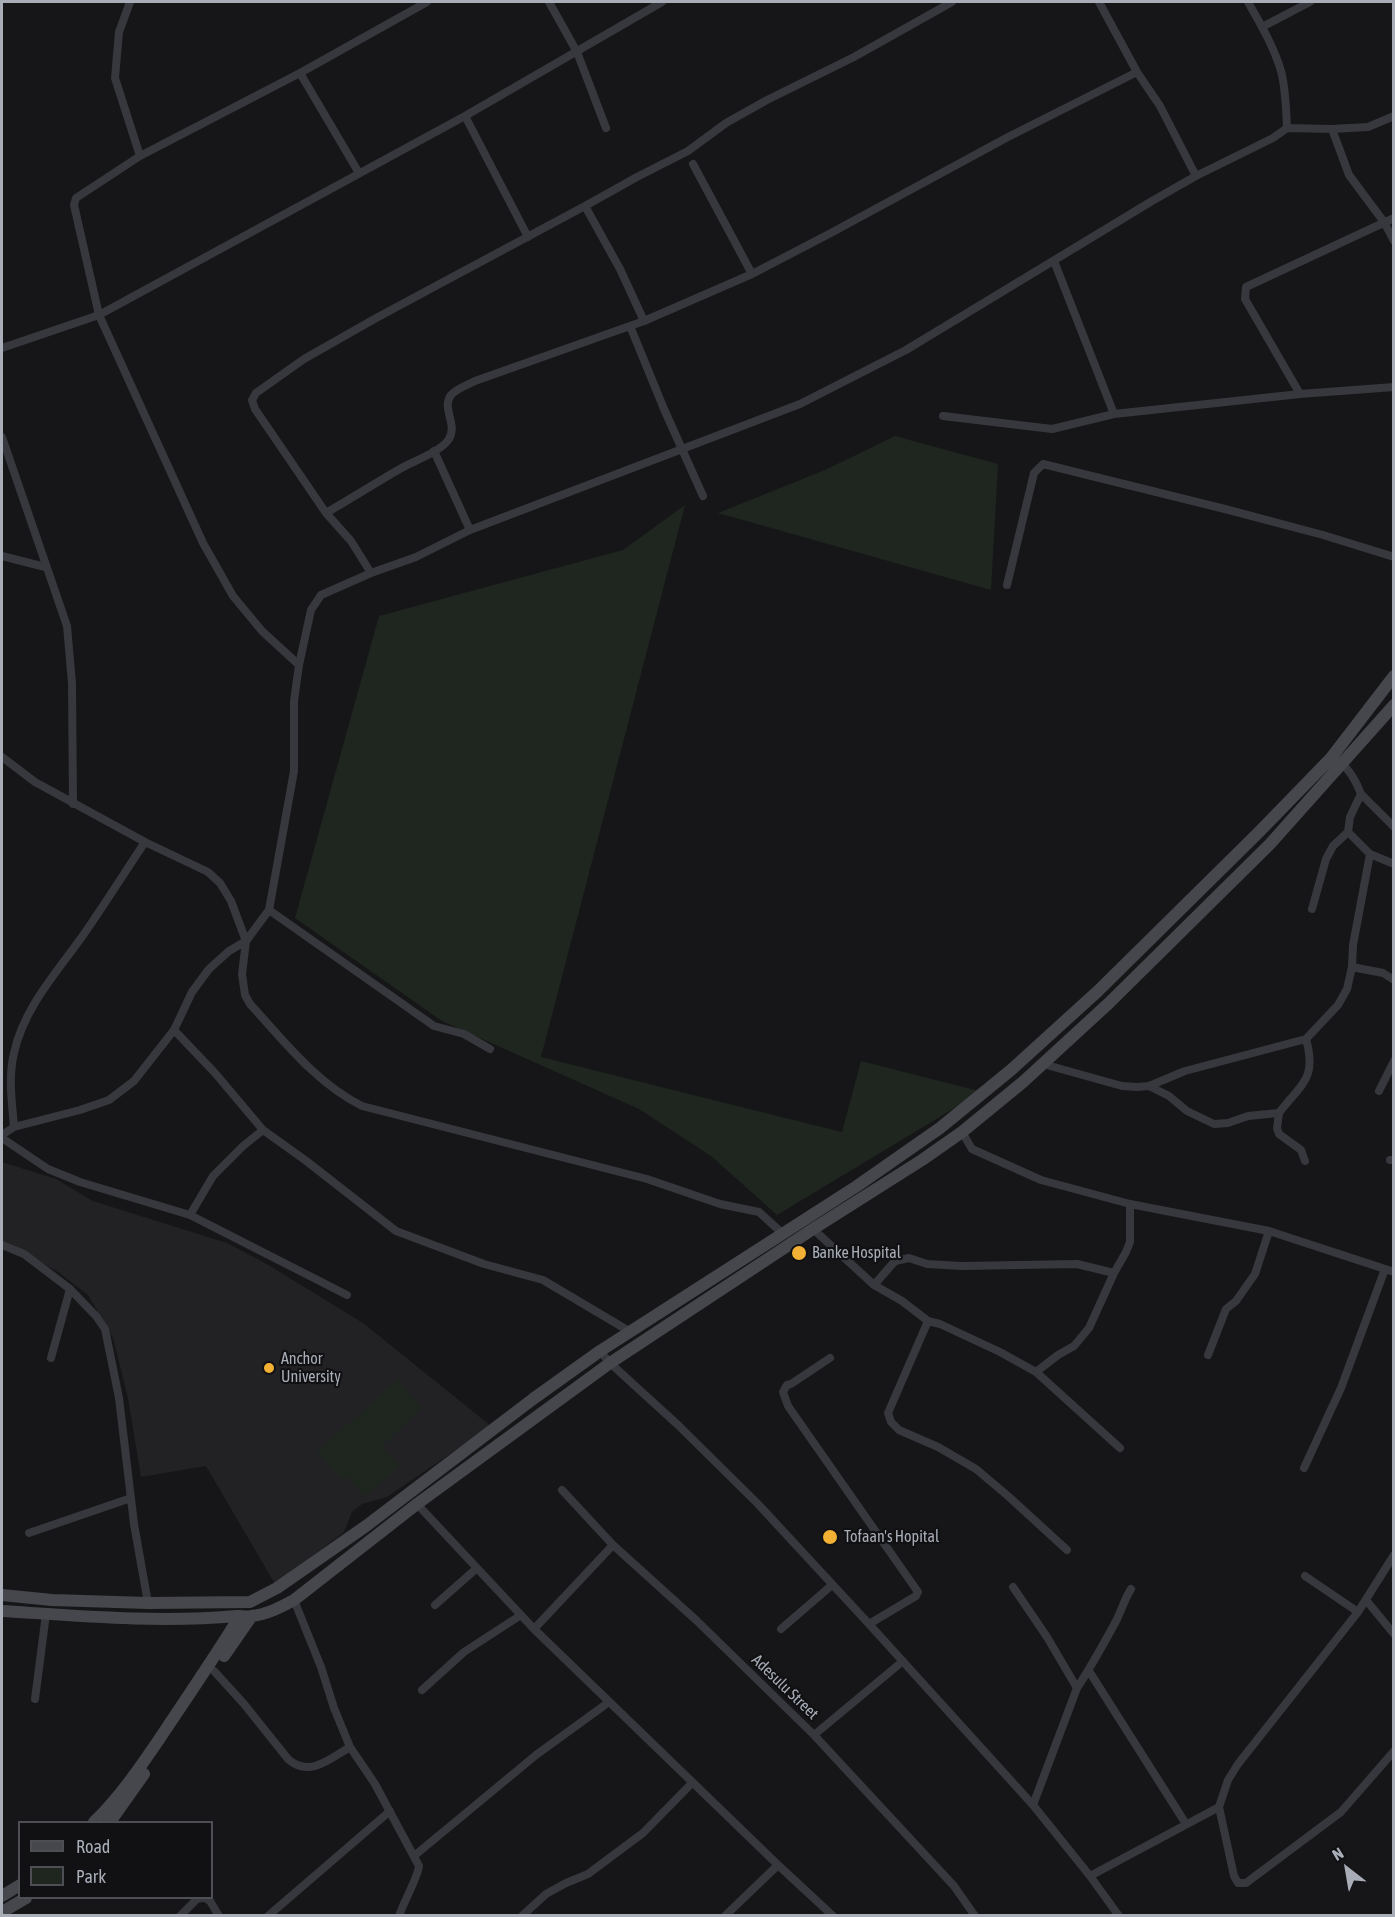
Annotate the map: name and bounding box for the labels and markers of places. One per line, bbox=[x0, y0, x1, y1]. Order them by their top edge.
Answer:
place label: Banke Hospital bbox=[812, 1243, 901, 1263]
marker: Banke Hospital bbox=[790, 1244, 808, 1262]
place label: Anchor University bbox=[281, 1349, 341, 1387]
marker: Anchor University bbox=[262, 1361, 276, 1375]
place label: Tofaan's Hopital bbox=[844, 1527, 939, 1547]
marker: Tofaan's Hopital bbox=[821, 1528, 839, 1546]

